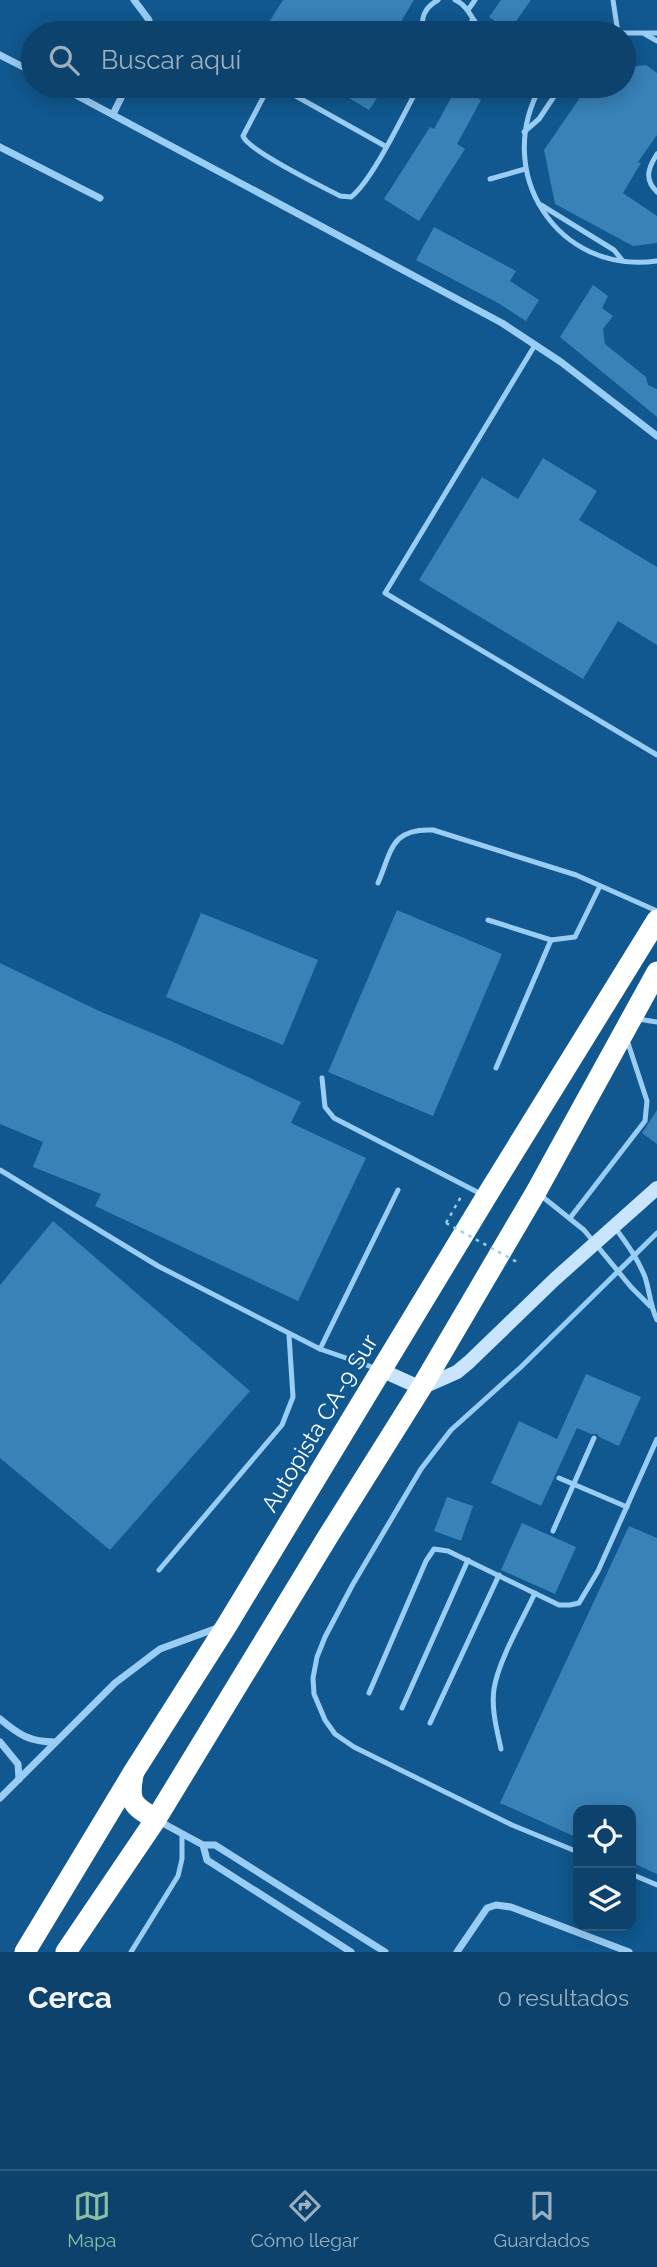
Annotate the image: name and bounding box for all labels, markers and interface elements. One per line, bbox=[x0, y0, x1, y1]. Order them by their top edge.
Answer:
search box bbox=[21, 21, 636, 98]
icon: search bbox=[45, 41, 83, 79]
text: Buscar aquí bbox=[101, 45, 241, 75]
street label: Autopista CA-9 Sur bbox=[255, 1329, 383, 1517]
map controls bbox=[573, 1805, 636, 1931]
button: locate bbox=[573, 1805, 636, 1868]
button: layers bbox=[573, 1868, 636, 1931]
text: Cerca bbox=[28, 1980, 112, 2015]
text: 0 resultados bbox=[497, 1984, 629, 2011]
tab: Mapa bbox=[67, 2187, 116, 2251]
tab: Cómo llegar bbox=[251, 2187, 359, 2251]
tab: Guardados bbox=[494, 2187, 590, 2251]

